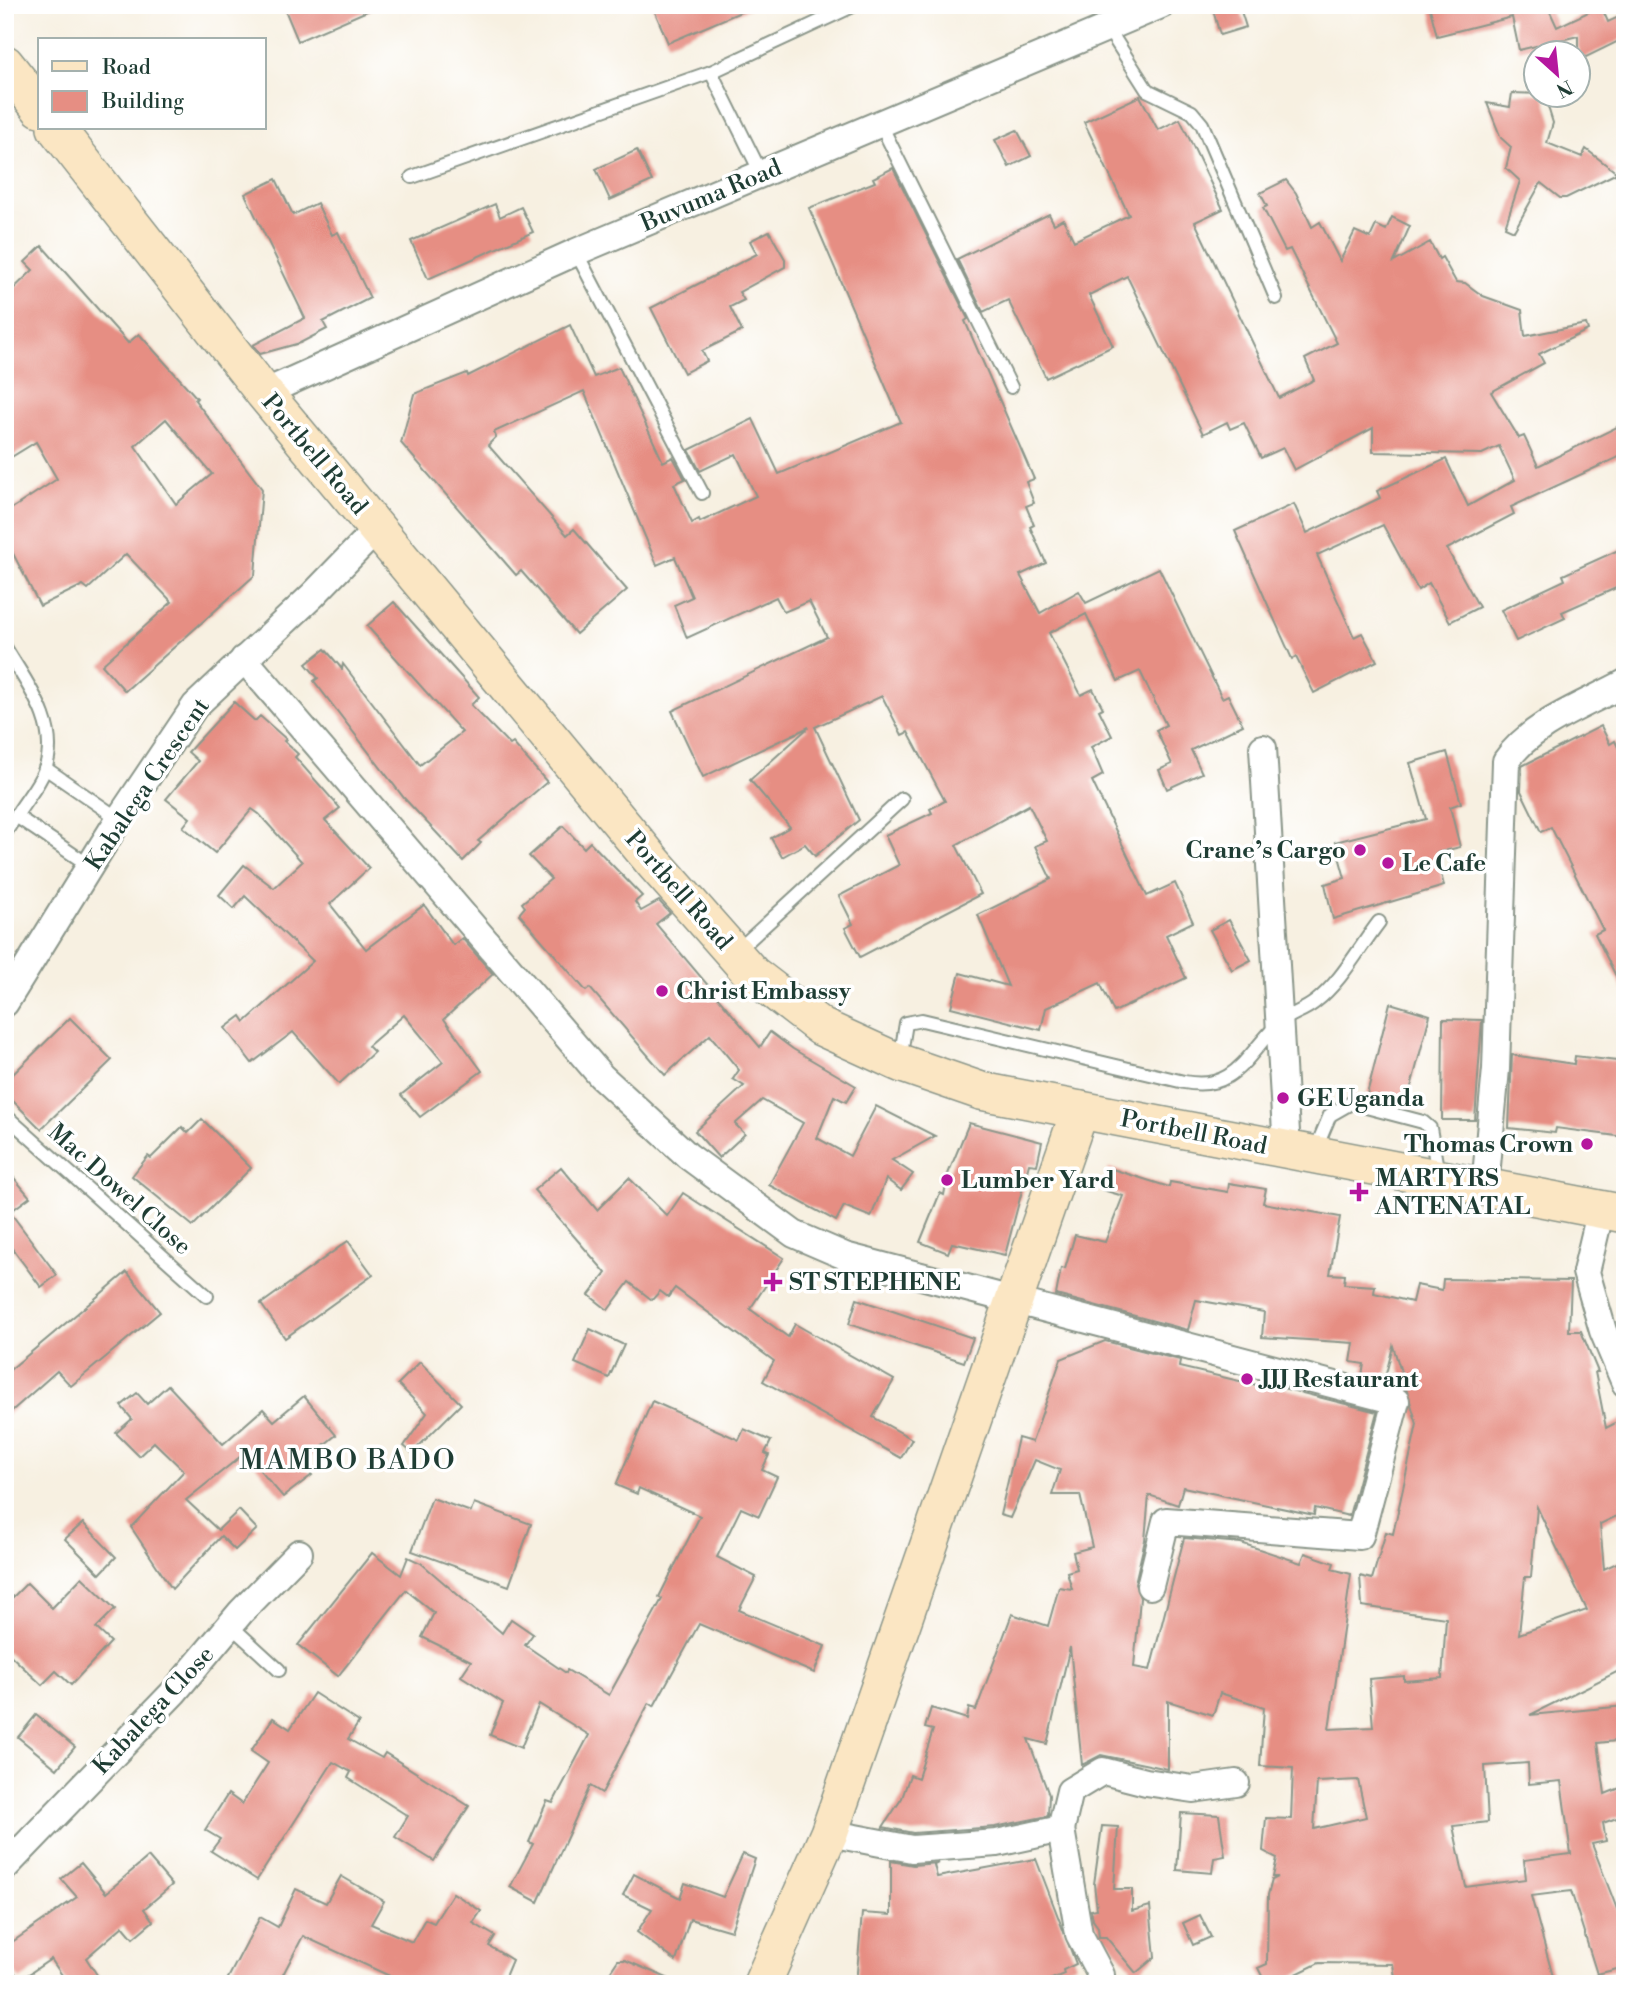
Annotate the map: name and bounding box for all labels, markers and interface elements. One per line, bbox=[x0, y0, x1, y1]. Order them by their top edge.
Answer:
legend bbox=[38, 38, 266, 130]
north arrow bbox=[1522, 38, 1592, 108]
text: Road bbox=[102, 55, 151, 81]
text: N bbox=[1552, 74, 1576, 102]
text: Building bbox=[101, 89, 184, 115]
street label: Buvuma Road bbox=[636, 153, 787, 239]
street label: Portbell Road bbox=[255, 388, 374, 522]
street label: Kabalega Crescent bbox=[79, 692, 217, 876]
street label: Portbell Road bbox=[618, 825, 739, 957]
place label: Crane’s Cargo bbox=[1185, 836, 1346, 866]
marker: Crane’s Cargo bbox=[1352, 842, 1368, 858]
place label: Le Cafe bbox=[1402, 849, 1486, 879]
marker: Le Cafe bbox=[1380, 855, 1396, 871]
place label: Christ Embassy bbox=[676, 977, 852, 1007]
marker: Christ Embassy bbox=[654, 983, 670, 999]
place label: GE Uganda bbox=[1297, 1084, 1425, 1114]
marker: GE Uganda bbox=[1275, 1090, 1291, 1106]
street label: Portbell Road bbox=[1118, 1104, 1270, 1162]
street label: Mac Dowel Close bbox=[42, 1118, 197, 1262]
place label: Thomas Crown bbox=[1404, 1130, 1573, 1160]
marker: Thomas Crown bbox=[1579, 1136, 1595, 1152]
place label: MARTYRS ANTENATAL bbox=[1374, 1164, 1530, 1222]
place label: Lumber Yard bbox=[961, 1166, 1115, 1196]
marker: Lumber Yard bbox=[939, 1172, 955, 1188]
marker: MARTYRS ANTENATAL bbox=[1349, 1182, 1369, 1202]
place label: ST STEPHENE bbox=[789, 1268, 961, 1298]
marker: ST STEPHENE bbox=[763, 1272, 783, 1292]
place label: JJJ Restaurant bbox=[1258, 1365, 1419, 1395]
marker: JJJ Restaurant bbox=[1239, 1371, 1255, 1387]
district label: MAMBO BADO bbox=[239, 1443, 457, 1478]
street label: Kabalega Close bbox=[87, 1640, 221, 1781]

